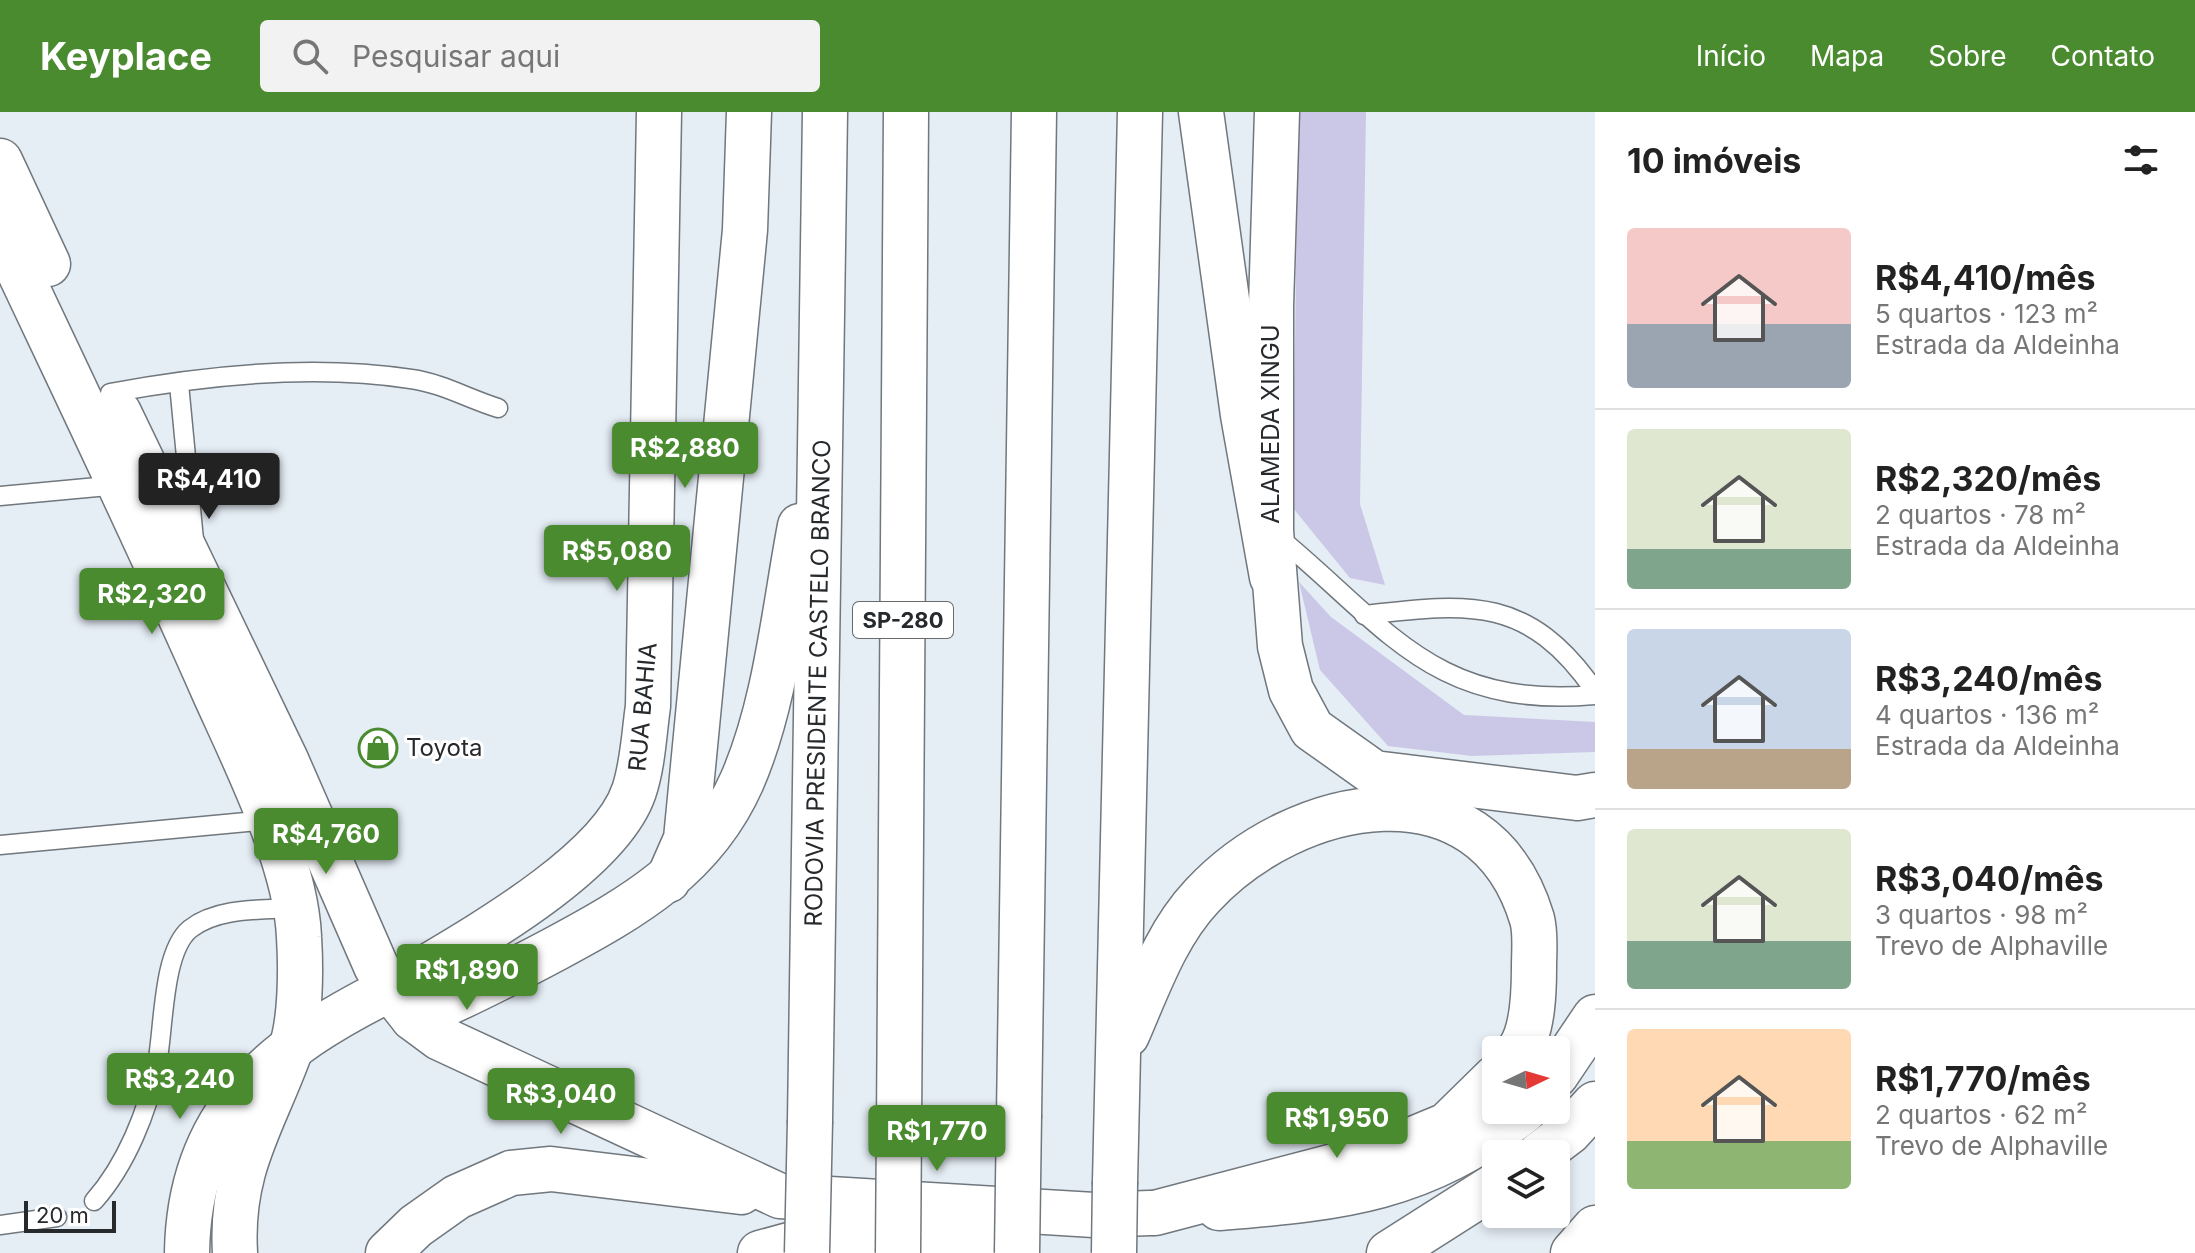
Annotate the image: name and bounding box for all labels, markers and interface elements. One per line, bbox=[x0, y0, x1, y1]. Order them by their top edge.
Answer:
search box bbox=[260, 20, 820, 92]
text: Keyplace bbox=[40, 33, 212, 79]
icon: search bbox=[288, 34, 332, 78]
text: Pesquisar aqui bbox=[352, 38, 560, 74]
text: Início bbox=[1696, 39, 1766, 73]
text: Mapa bbox=[1810, 39, 1884, 73]
text: Sobre bbox=[1928, 39, 2007, 73]
text: Contato bbox=[2051, 39, 2155, 73]
icon: filters bbox=[2119, 138, 2163, 182]
text: 10 imóveis bbox=[1627, 140, 1801, 181]
text: R$4,410/mês bbox=[1875, 257, 2096, 298]
icon: home bbox=[1691, 260, 1787, 356]
text: 5 quartos · 123 m² bbox=[1875, 298, 2098, 329]
street label: ALAMEDA XINGU bbox=[1256, 324, 1285, 524]
text: Estrada da Aldeinha bbox=[1875, 329, 2120, 360]
pin: R$2,880 bbox=[611, 422, 759, 490]
text: R$2,880 bbox=[630, 432, 740, 463]
street label: RODOVIA PRESIDENTE CASTELO BRANCO bbox=[799, 439, 836, 927]
pin: R$4,410 bbox=[135, 453, 283, 521]
text: R$2,320/mês bbox=[1875, 458, 2101, 499]
icon: home bbox=[1691, 461, 1787, 557]
text: R$4,410 bbox=[157, 463, 261, 494]
text: 2 quartos · 78 m² bbox=[1875, 499, 2086, 530]
pin: R$5,080 bbox=[543, 525, 691, 593]
text: Estrada da Aldeinha bbox=[1875, 530, 2120, 561]
text: R$5,080 bbox=[562, 535, 672, 566]
pin: R$2,320 bbox=[78, 568, 226, 636]
text: R$2,320 bbox=[97, 578, 207, 609]
road number: SP-280 bbox=[853, 602, 953, 638]
street label: RUA BAHIA bbox=[622, 641, 663, 773]
text: R$3,240/mês bbox=[1875, 658, 2103, 699]
icon: home bbox=[1691, 661, 1787, 757]
text: 4 quartos · 136 m² bbox=[1875, 699, 2099, 730]
shop icon: Toyota bbox=[357, 727, 399, 769]
text: Estrada da Aldeinha bbox=[1875, 730, 2120, 761]
place label: Toyota bbox=[406, 733, 482, 762]
pin: R$4,760 bbox=[252, 808, 400, 876]
text: R$4,760 bbox=[272, 818, 380, 849]
text: R$3,040/mês bbox=[1875, 858, 2104, 899]
icon: home bbox=[1691, 861, 1787, 957]
text: 3 quartos · 98 m² bbox=[1875, 899, 2088, 930]
text: Trevo de Alphaville bbox=[1875, 930, 2108, 961]
pin: R$1,890 bbox=[393, 944, 541, 1012]
text: R$1,890 bbox=[415, 954, 519, 985]
north arrow bbox=[1482, 1036, 1570, 1124]
map controls bbox=[1482, 1036, 1570, 1228]
pin: R$3,240 bbox=[106, 1053, 254, 1121]
text: R$1,770/mês bbox=[1875, 1058, 2091, 1099]
icon: home bbox=[1691, 1061, 1787, 1157]
text: R$3,240 bbox=[125, 1063, 235, 1094]
pin: R$3,040 bbox=[487, 1068, 635, 1136]
text: R$3,040 bbox=[506, 1078, 616, 1109]
pin: R$1,950 bbox=[1263, 1092, 1411, 1160]
text: 2 quartos · 62 m² bbox=[1875, 1099, 2088, 1130]
text: R$1,950 bbox=[1285, 1102, 1389, 1133]
pin: R$1,770 bbox=[863, 1105, 1011, 1173]
text: R$1,770 bbox=[886, 1115, 988, 1146]
text: Trevo de Alphaville bbox=[1875, 1130, 2108, 1161]
button: layers bbox=[1482, 1140, 1570, 1228]
scale bar bbox=[24, 1197, 116, 1233]
text: 20 m bbox=[36, 1202, 89, 1228]

